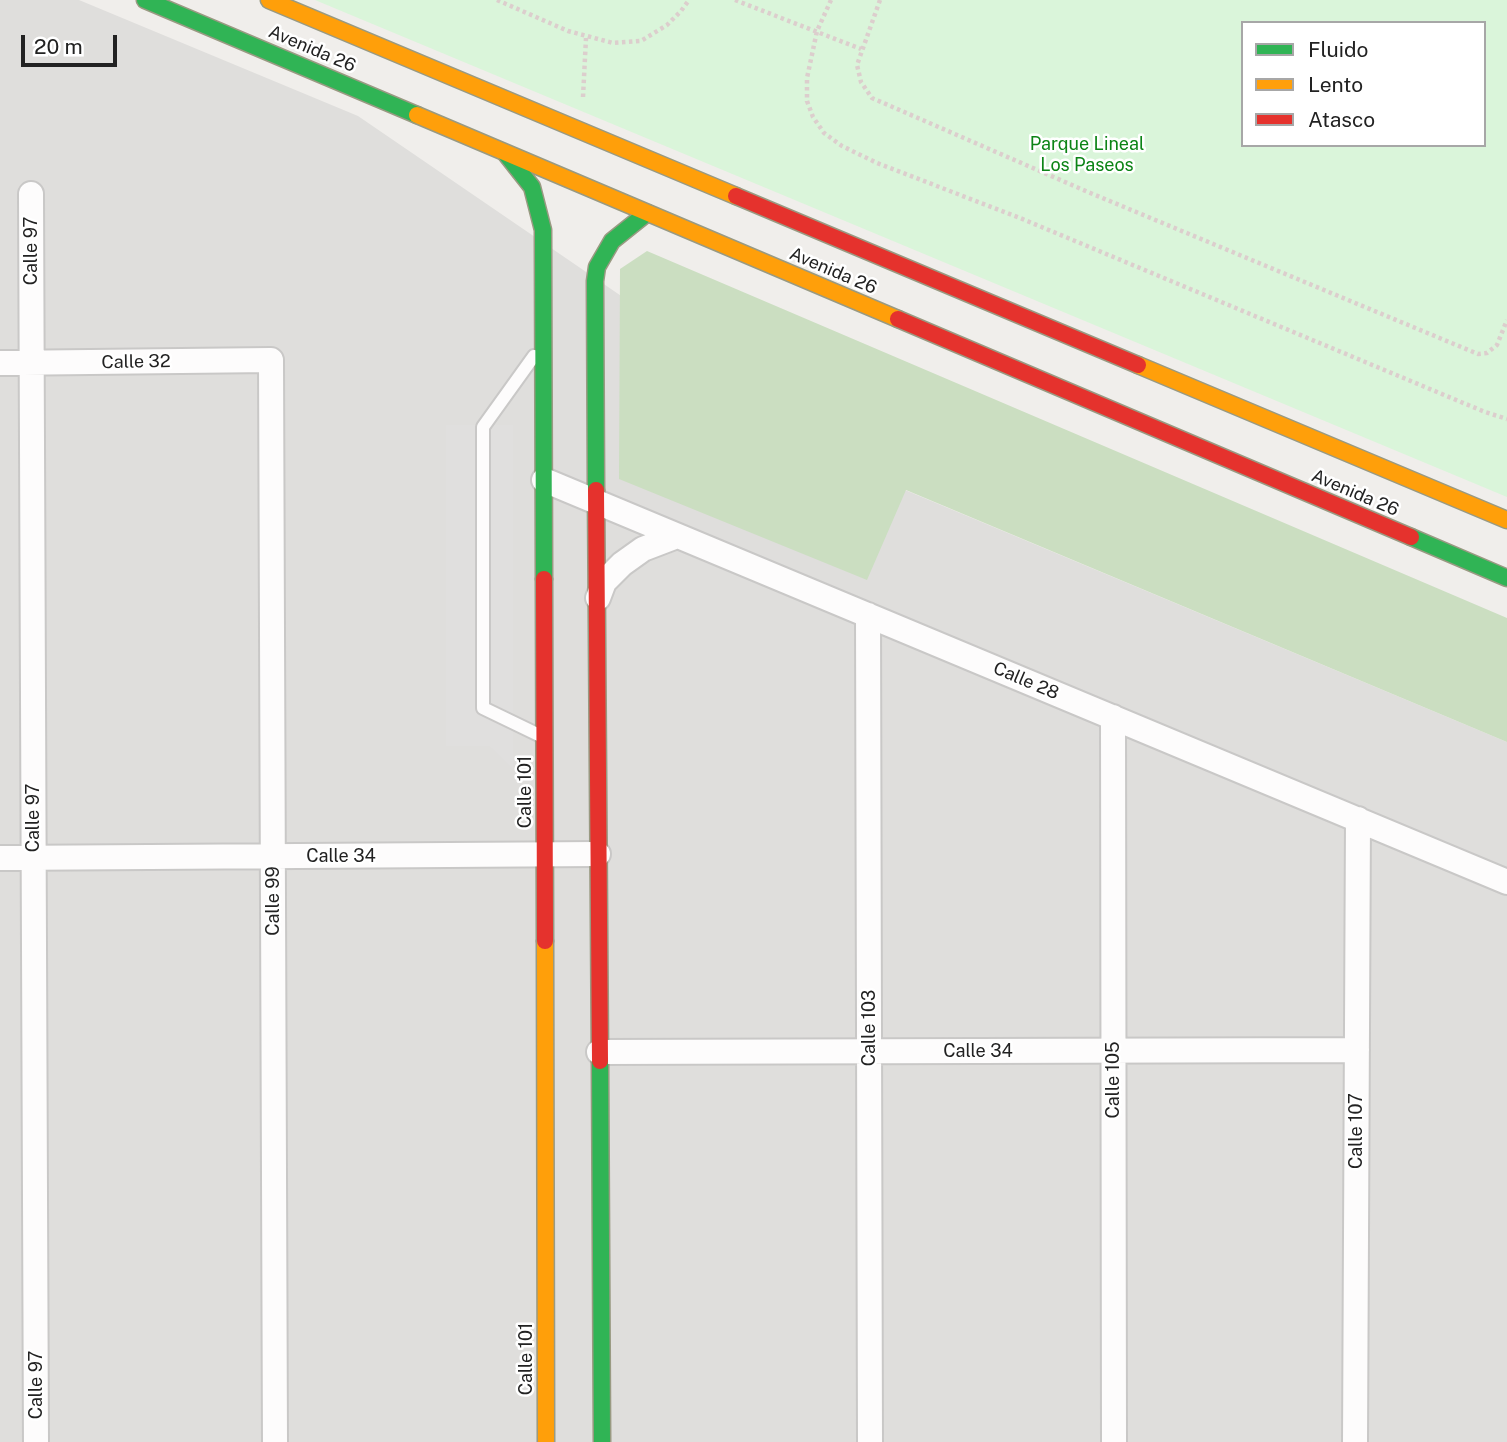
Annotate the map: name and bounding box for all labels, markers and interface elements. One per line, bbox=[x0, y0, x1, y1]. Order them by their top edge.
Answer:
scale bar bbox=[24, 21, 121, 65]
street label: Avenida 26 bbox=[265, 21, 359, 77]
legend bbox=[1241, 21, 1486, 147]
text: 20 m bbox=[34, 34, 83, 59]
text: Fluido bbox=[1308, 37, 1368, 62]
text: Lento bbox=[1308, 72, 1363, 97]
text: Atasco bbox=[1308, 107, 1375, 132]
park label: Parque Lineal Los Paseos bbox=[1030, 133, 1144, 176]
street label: Calle 97 bbox=[20, 217, 42, 285]
street label: Avenida 26 bbox=[786, 243, 880, 299]
street label: Calle 32 bbox=[101, 351, 171, 373]
street label: Avenida 26 bbox=[1308, 465, 1402, 521]
street label: Calle 28 bbox=[990, 658, 1062, 704]
street label: Calle 101 bbox=[514, 756, 536, 828]
street label: Calle 97 bbox=[22, 784, 44, 852]
street label: Calle 34 bbox=[306, 845, 376, 867]
street label: Calle 99 bbox=[262, 866, 284, 936]
street label: Calle 103 bbox=[858, 990, 880, 1066]
street label: Calle 34 bbox=[943, 1040, 1013, 1062]
street label: Calle 105 bbox=[1102, 1042, 1124, 1118]
street label: Calle 107 bbox=[1345, 1093, 1367, 1169]
street label: Calle 101 bbox=[515, 1323, 537, 1395]
street label: Calle 97 bbox=[25, 1351, 47, 1419]

